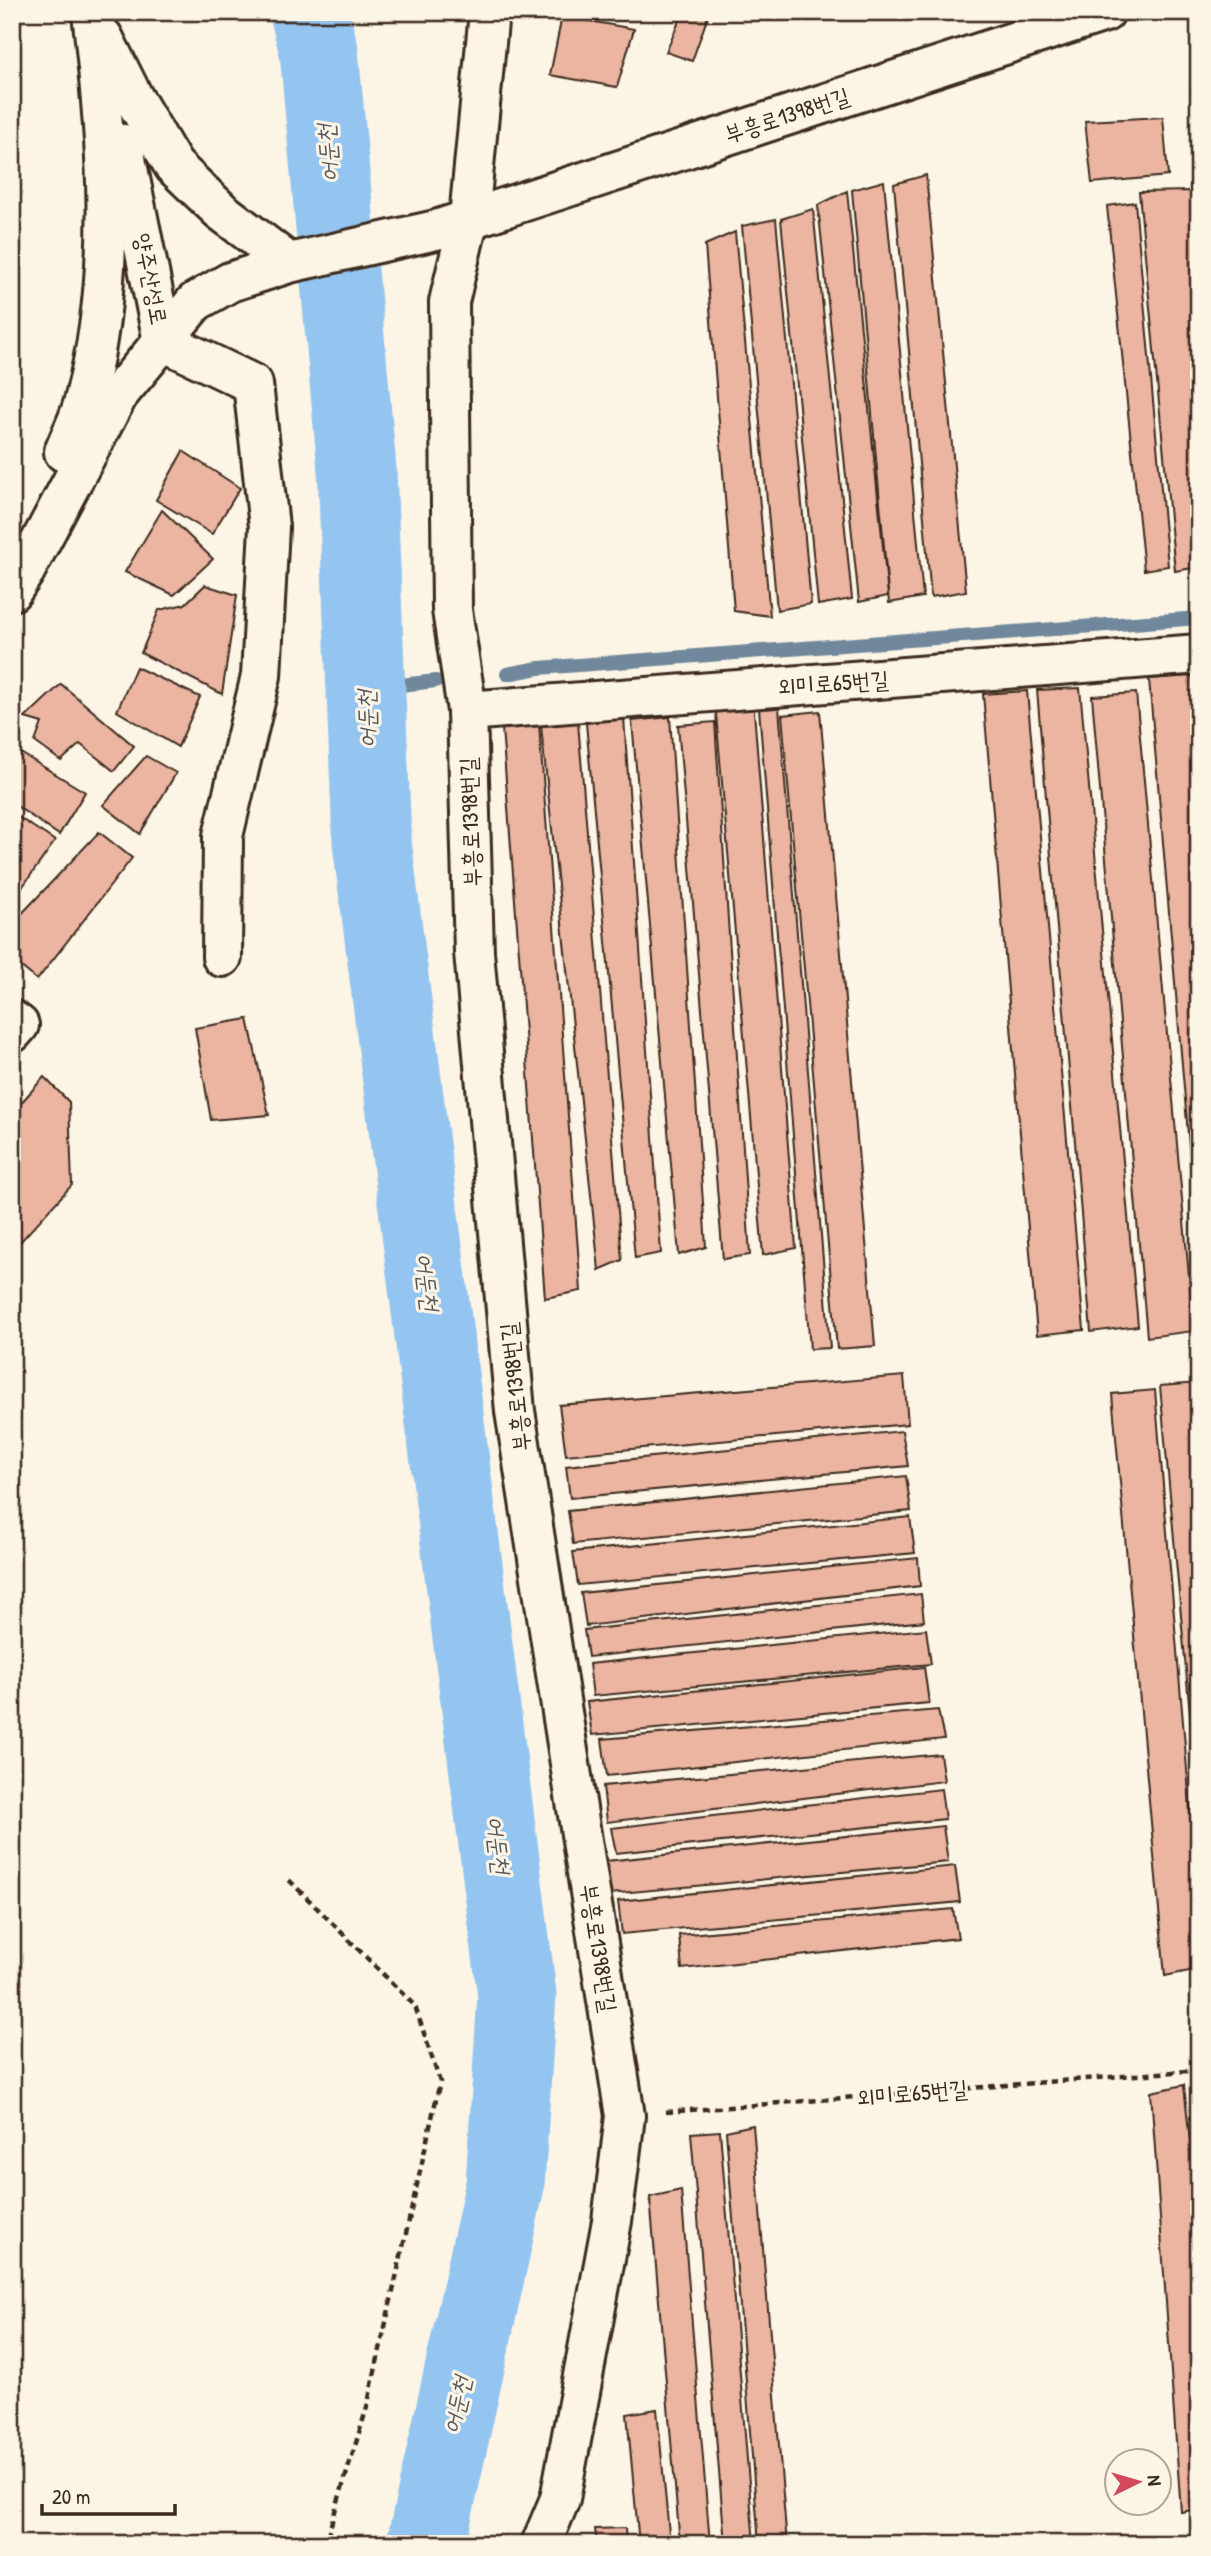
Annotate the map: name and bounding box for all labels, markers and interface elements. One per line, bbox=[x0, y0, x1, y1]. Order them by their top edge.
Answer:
street label: 부흥로1398번길 bbox=[720, 80, 853, 149]
water label: 어둔천 bbox=[308, 120, 345, 183]
street label: 양주산성로 bbox=[127, 231, 176, 327]
street label: 외미로65번길 bbox=[776, 663, 890, 702]
water label: 어둔천 bbox=[349, 687, 383, 749]
street label: 부흥로1398번길 bbox=[452, 757, 487, 887]
water label: 어둔천 bbox=[409, 1251, 448, 1315]
street label: 부흥로1398번길 bbox=[492, 1321, 537, 1453]
water label: 어둔천 bbox=[480, 1814, 519, 1878]
street label: 부흥로1398번길 bbox=[574, 1881, 625, 2014]
street label: 외미로65번길 bbox=[855, 2072, 969, 2113]
water label: 어둔천 bbox=[434, 2371, 478, 2436]
north arrow bbox=[1102, 2448, 1172, 2518]
scale bar bbox=[42, 2472, 175, 2516]
text: N bbox=[1142, 2474, 1168, 2487]
text: 20 m bbox=[52, 2482, 90, 2511]

